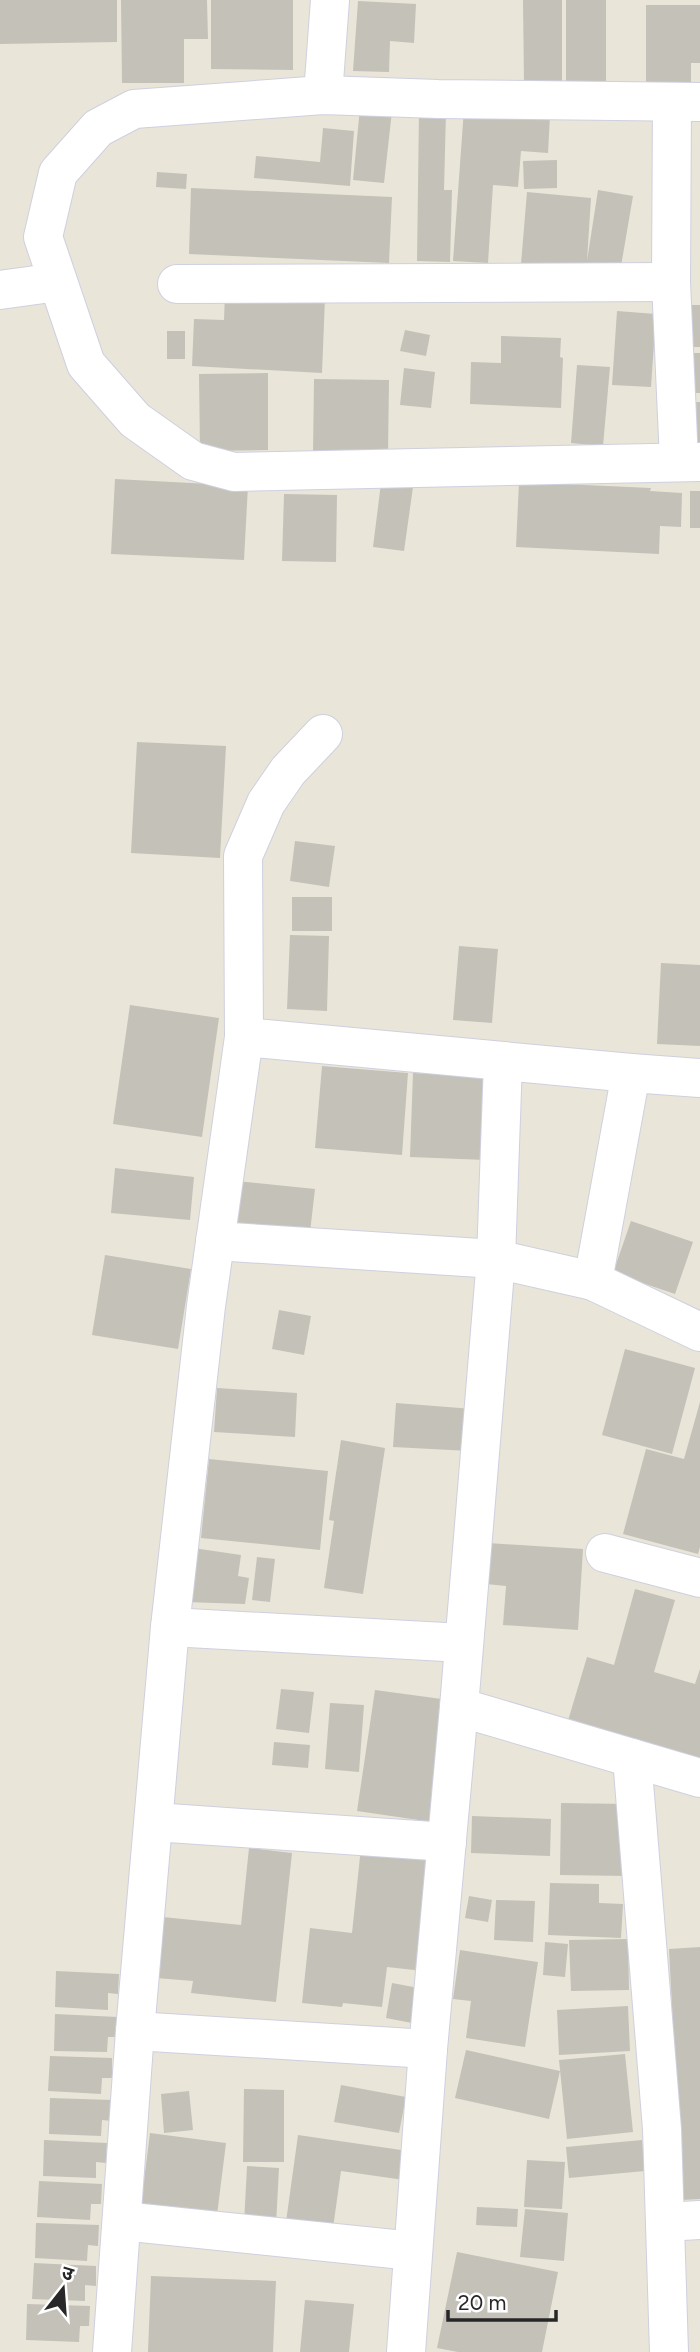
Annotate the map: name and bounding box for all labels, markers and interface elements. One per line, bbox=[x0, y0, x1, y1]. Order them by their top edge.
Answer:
north arrow bbox=[28, 2254, 98, 2324]
text: उ bbox=[59, 2261, 77, 2286]
scale bar bbox=[448, 2278, 556, 2322]
text: 20 m bbox=[458, 2290, 506, 2315]

